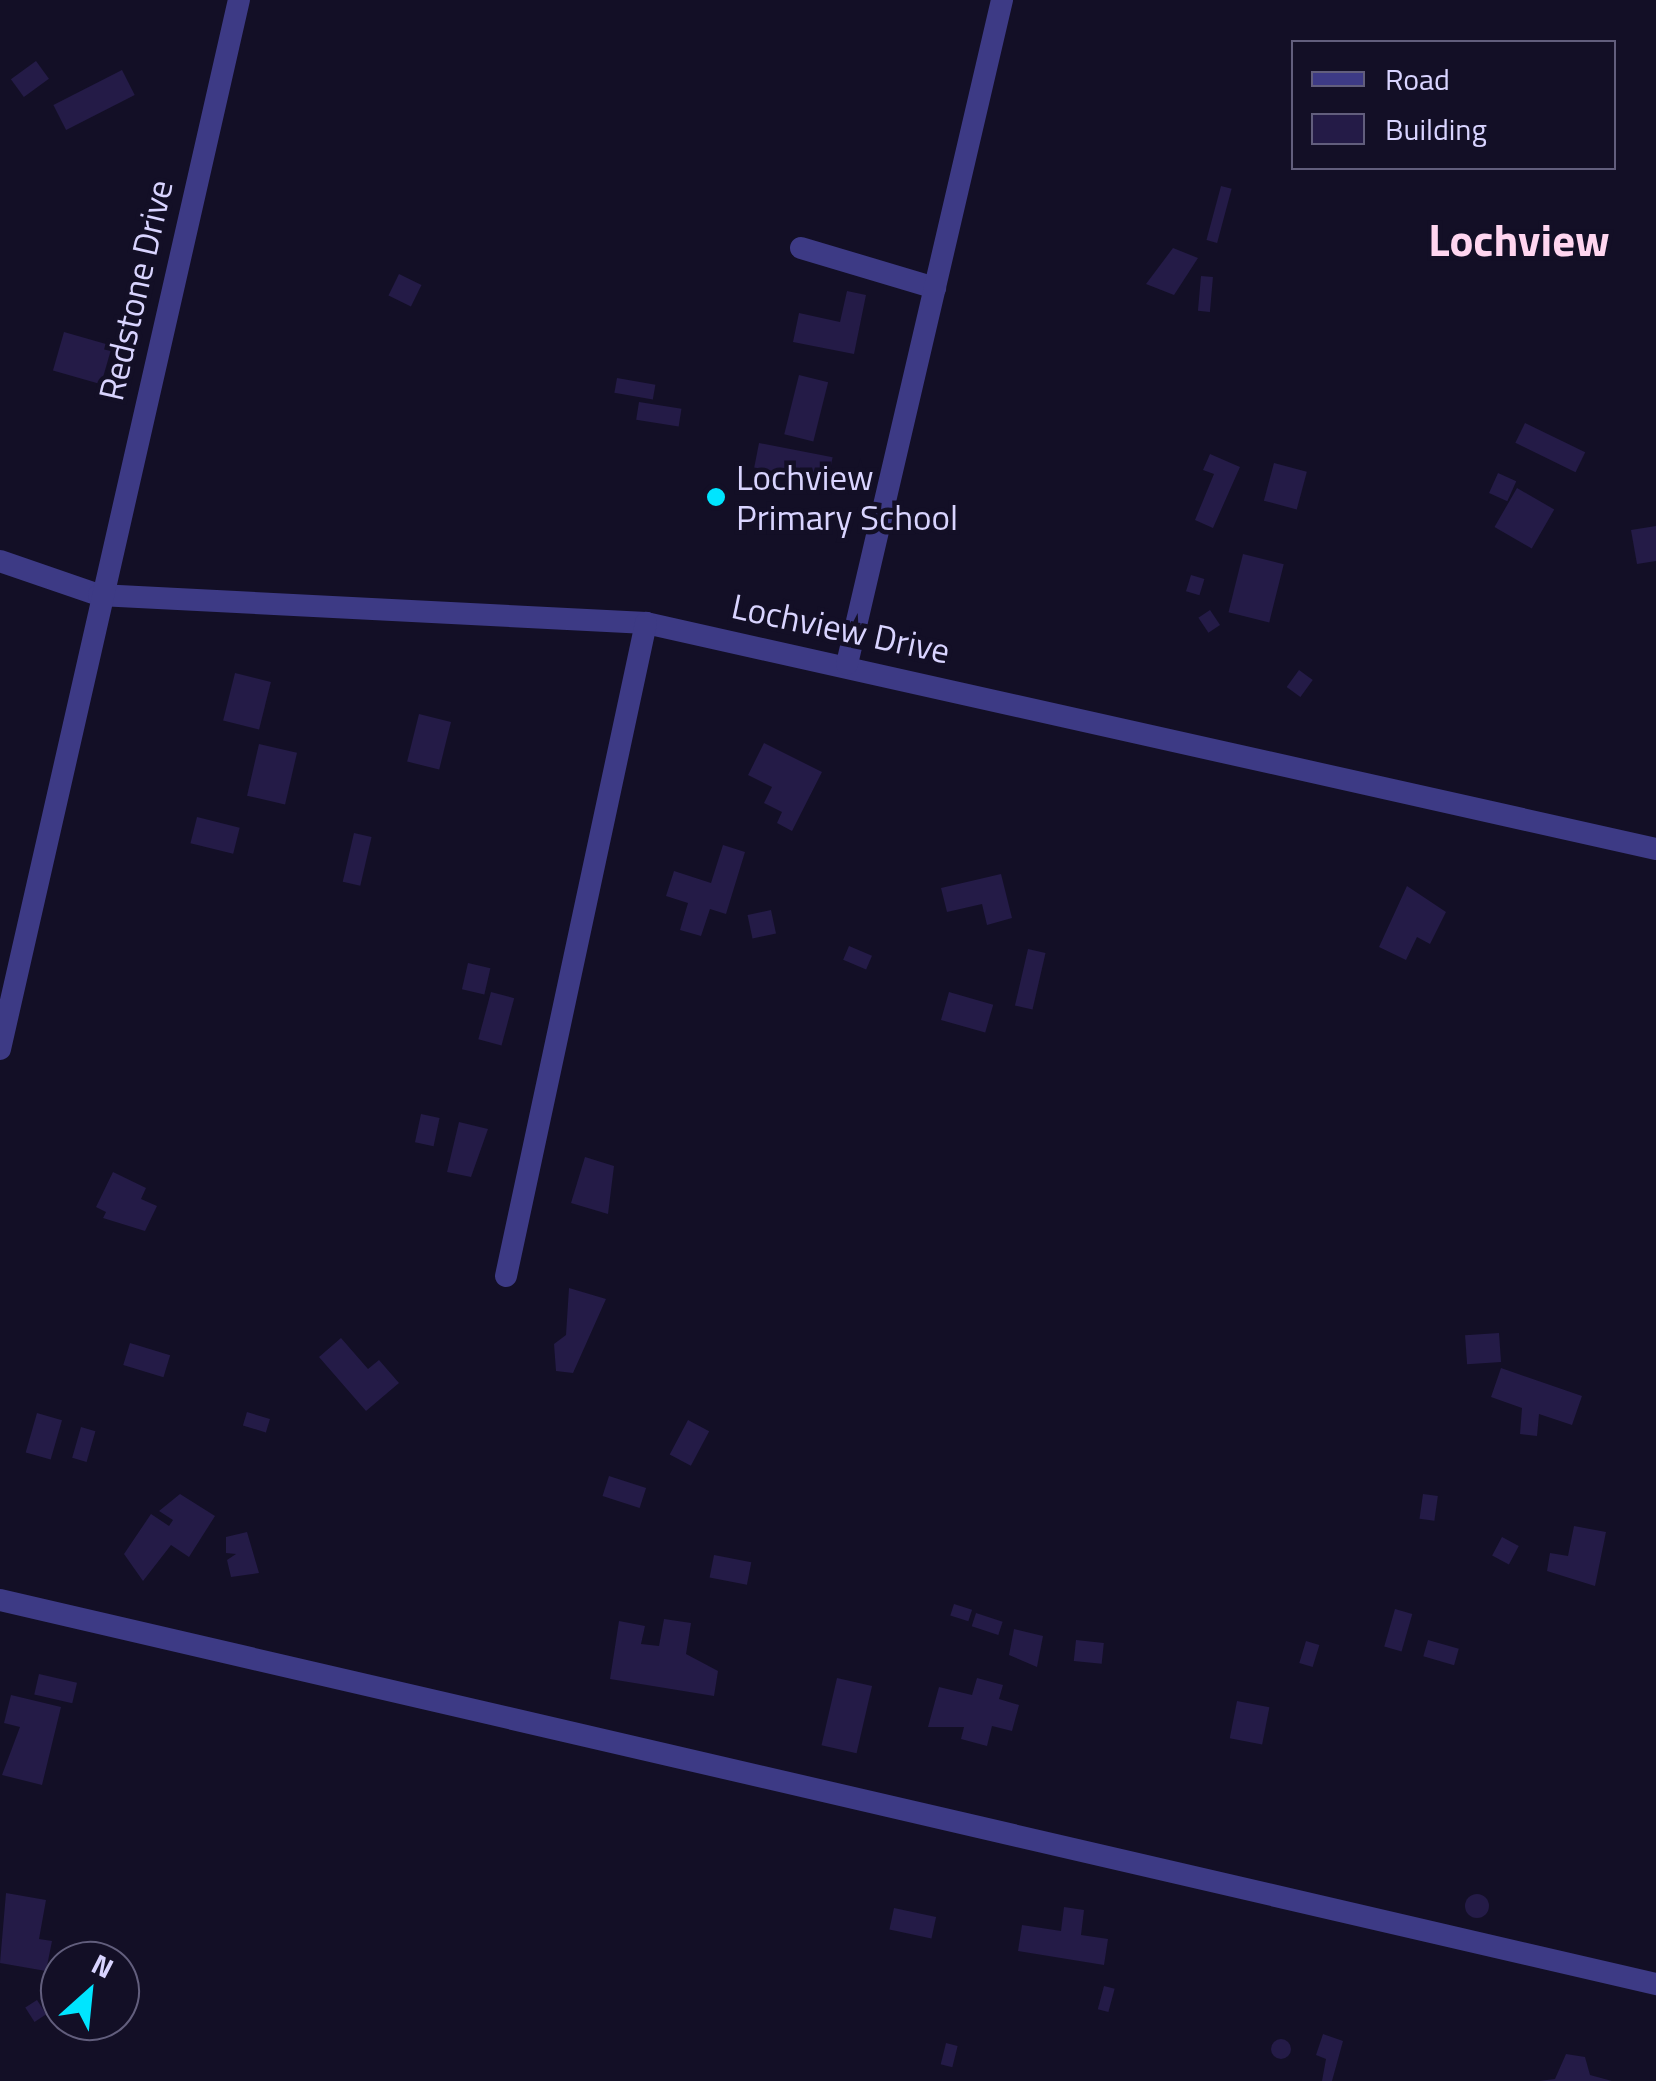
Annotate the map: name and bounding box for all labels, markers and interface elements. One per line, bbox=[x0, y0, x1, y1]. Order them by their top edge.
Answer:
legend bbox=[1291, 40, 1616, 170]
text: Road bbox=[1385, 56, 1450, 102]
text: Building bbox=[1385, 106, 1487, 152]
street label: Redstone Drive bbox=[89, 176, 181, 404]
district label: Lochview bbox=[1428, 213, 1610, 267]
place label: Lochview Primary School bbox=[736, 456, 958, 538]
marker: Lochview Primary School bbox=[705, 486, 727, 508]
street label: Lochview Drive bbox=[728, 584, 954, 672]
north arrow bbox=[40, 1941, 140, 2041]
text: N bbox=[85, 1942, 121, 1989]

